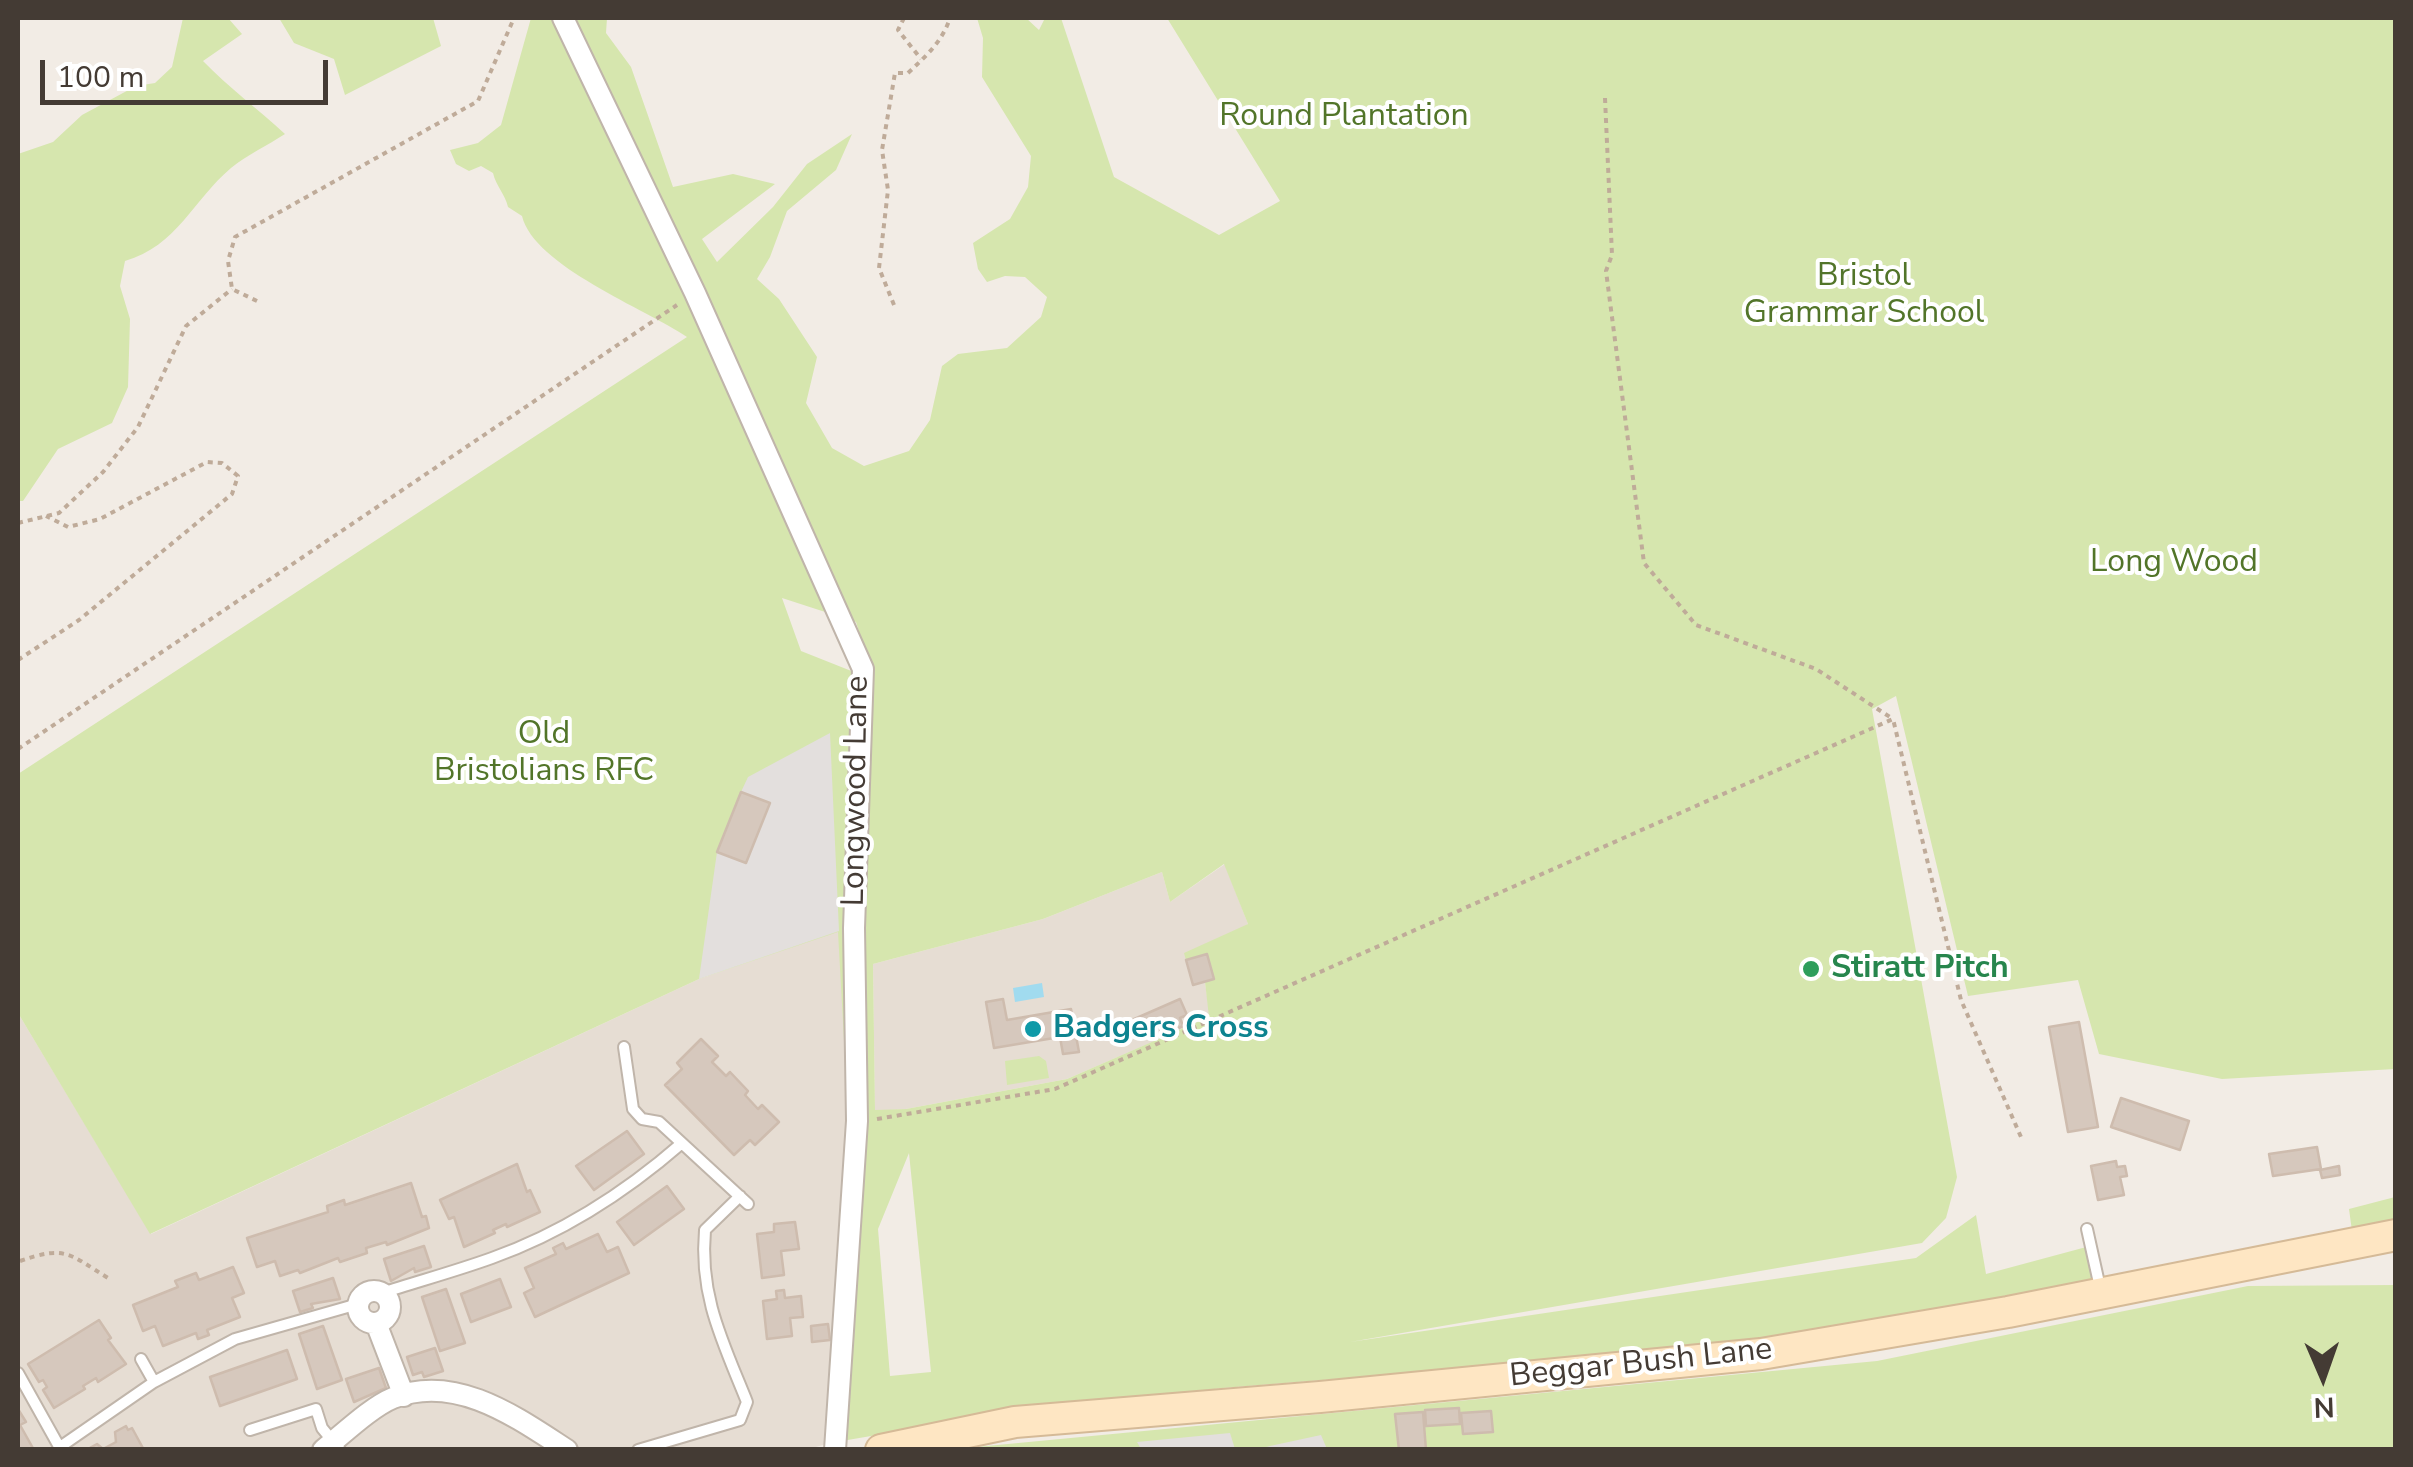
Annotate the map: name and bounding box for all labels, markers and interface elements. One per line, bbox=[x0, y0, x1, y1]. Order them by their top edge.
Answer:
scale bar bbox=[45, 40, 332, 102]
text: 100 m bbox=[57, 57, 144, 98]
park label: Round Plantation bbox=[1219, 98, 1469, 136]
park label: Bristol Grammar School bbox=[1744, 258, 1984, 333]
park label: Long Wood bbox=[2090, 544, 2258, 582]
street label: Longwood Lane bbox=[836, 675, 878, 907]
park label: Old Bristolians RFC bbox=[434, 716, 654, 791]
place label: Stiratt Pitch bbox=[1831, 950, 2009, 988]
marker: Stiratt Pitch bbox=[1800, 958, 1822, 980]
place label: Badgers Cross bbox=[1053, 1010, 1269, 1048]
marker: Badgers Cross bbox=[1022, 1018, 1044, 1040]
north arrow bbox=[2273, 1327, 2373, 1427]
street label: Beggar Bush Lane bbox=[1508, 1331, 1774, 1397]
text: N bbox=[2313, 1388, 2335, 1426]

